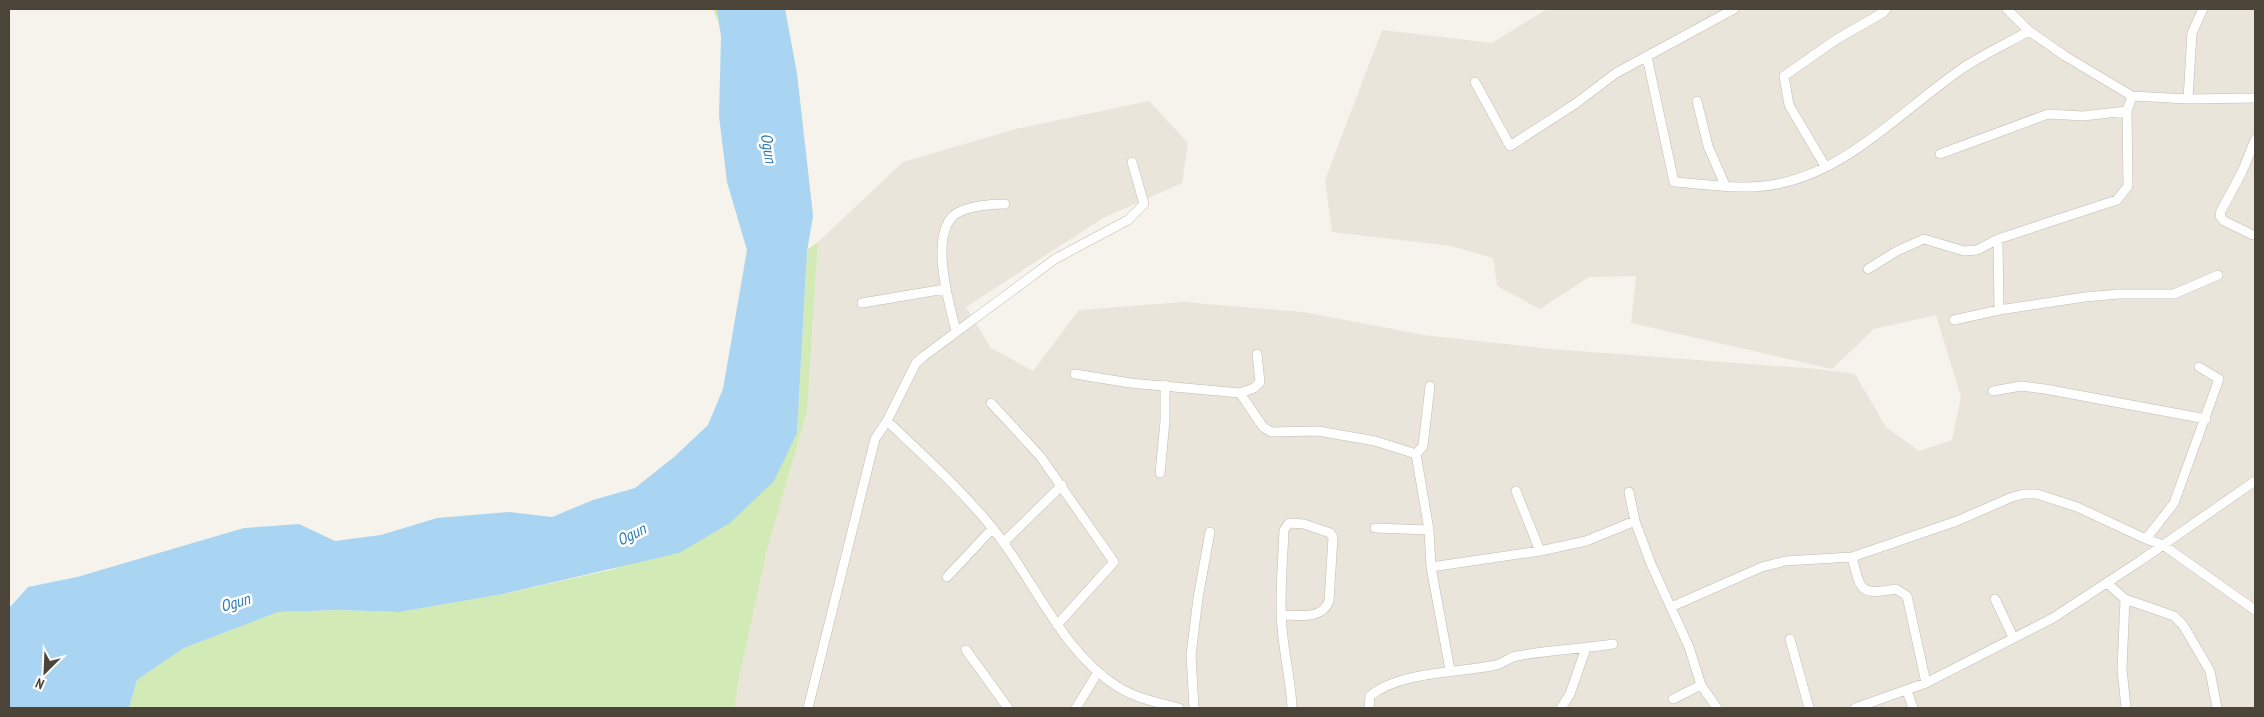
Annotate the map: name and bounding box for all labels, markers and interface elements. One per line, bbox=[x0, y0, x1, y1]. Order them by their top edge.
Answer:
water label: Ogun bbox=[757, 132, 781, 165]
water label: Ogun bbox=[613, 518, 650, 550]
water label: Ogun bbox=[218, 588, 253, 616]
north arrow bbox=[20, 647, 70, 697]
text: N bbox=[33, 674, 47, 694]

